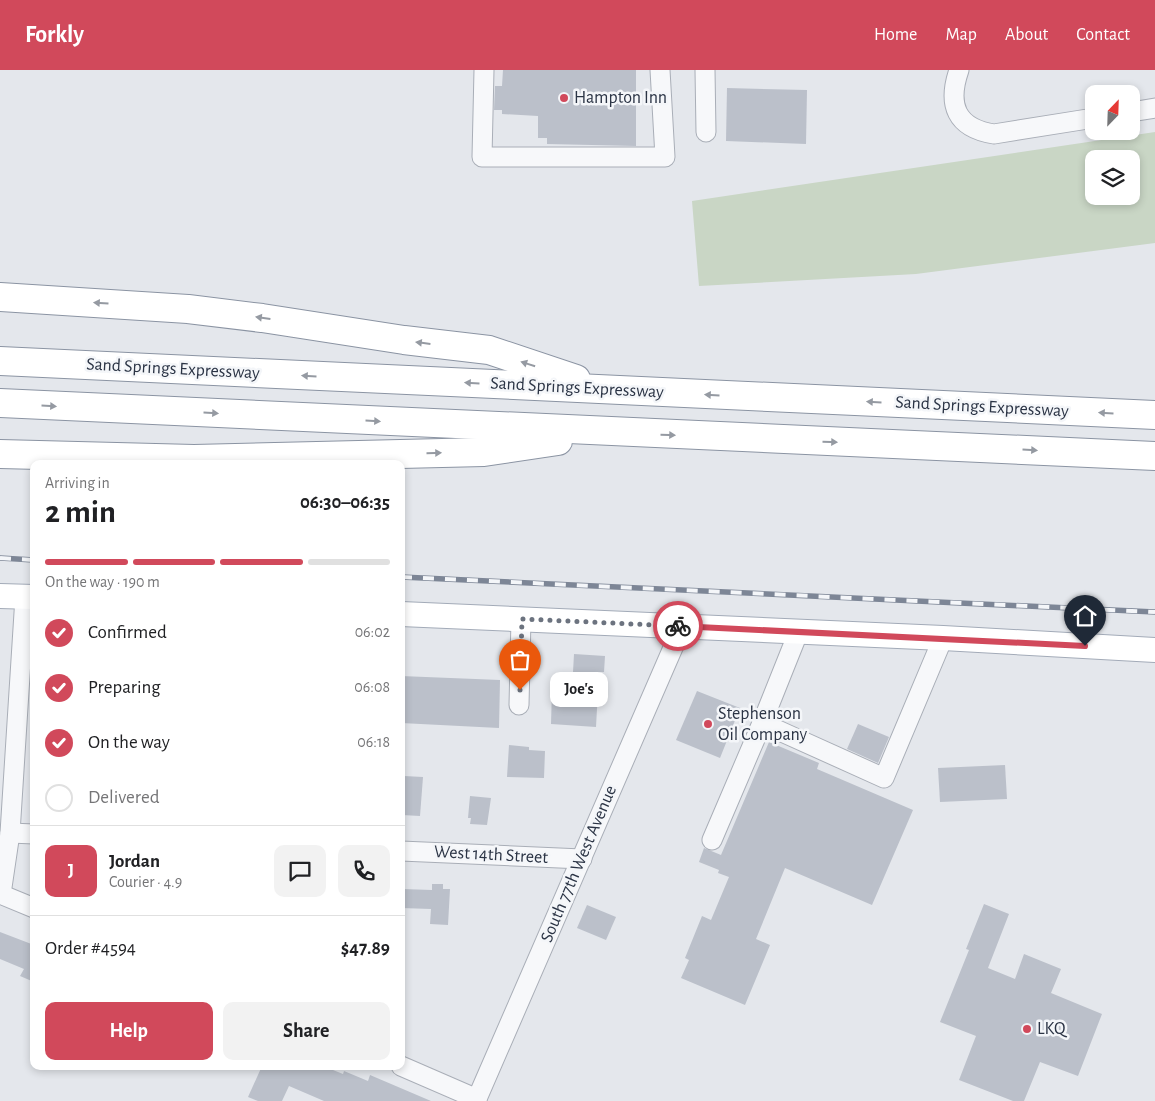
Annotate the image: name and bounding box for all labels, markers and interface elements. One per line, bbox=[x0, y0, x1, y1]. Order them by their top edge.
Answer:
text: Forkly bbox=[25, 23, 84, 47]
text: Home bbox=[874, 26, 917, 44]
text: Map bbox=[945, 26, 977, 44]
text: About bbox=[1005, 26, 1048, 44]
text: Contact bbox=[1076, 26, 1130, 44]
north arrow bbox=[1085, 85, 1140, 140]
map controls bbox=[1085, 85, 1140, 205]
place label: Hampton Inn bbox=[574, 89, 667, 107]
marker: Hampton Inn bbox=[558, 92, 570, 104]
button: layers bbox=[1085, 150, 1140, 205]
one-way arrow bbox=[93, 298, 109, 306]
one-way arrow bbox=[254, 314, 270, 322]
one-way arrow bbox=[415, 338, 431, 346]
street label: Sand Springs Expressway bbox=[86, 355, 261, 383]
one-way arrow bbox=[521, 359, 536, 367]
one-way arrow bbox=[301, 371, 317, 379]
street label: Sand Springs Expressway bbox=[490, 374, 665, 402]
one-way arrow bbox=[463, 379, 479, 387]
one-way arrow bbox=[703, 390, 719, 398]
street label: Sand Springs Expressway bbox=[895, 393, 1070, 421]
one-way arrow bbox=[866, 398, 882, 406]
one-way arrow bbox=[41, 402, 57, 410]
one-way arrow bbox=[1098, 408, 1114, 416]
one-way arrow bbox=[203, 410, 219, 418]
one-way arrow bbox=[366, 417, 382, 425]
one-way arrow bbox=[660, 431, 676, 439]
one-way arrow bbox=[823, 438, 839, 446]
one-way arrow bbox=[1022, 447, 1038, 455]
one-way arrow bbox=[426, 449, 442, 457]
text: Arriving in bbox=[45, 475, 110, 491]
text: 06:30–06:35 bbox=[300, 493, 390, 512]
text: 2 min bbox=[45, 496, 116, 528]
text: On the way · 190 m bbox=[45, 574, 160, 590]
pin bbox=[1064, 595, 1106, 646]
courier bbox=[653, 601, 703, 651]
icon: home bbox=[1071, 602, 1099, 630]
icon: bike bbox=[664, 612, 692, 640]
icon: check bbox=[45, 619, 73, 647]
text: Confirmed bbox=[88, 623, 167, 642]
text: 06:02 bbox=[355, 624, 390, 640]
pin bbox=[499, 639, 541, 690]
icon: bag bbox=[506, 646, 534, 674]
callout: Joe's bbox=[550, 672, 608, 708]
icon: check bbox=[45, 674, 73, 702]
text: Preparing bbox=[88, 678, 161, 697]
text: 06:08 bbox=[354, 679, 390, 695]
text: Joe's bbox=[564, 681, 594, 697]
place label: Stephenson Oil Company bbox=[718, 705, 808, 744]
marker: Stephenson Oil Company bbox=[702, 718, 714, 730]
icon: check bbox=[45, 729, 73, 757]
text: On the way bbox=[88, 733, 170, 752]
text: 06:18 bbox=[357, 734, 390, 750]
street label: South 77th West Avenue bbox=[538, 783, 620, 945]
text: Delivered bbox=[88, 788, 160, 807]
street label: West 14th Street bbox=[433, 843, 549, 867]
button: chat bbox=[274, 845, 326, 897]
button: phone bbox=[338, 845, 390, 897]
text: Jordan bbox=[109, 852, 160, 871]
text: J bbox=[68, 861, 74, 880]
text: Courier · 4.9 bbox=[109, 874, 182, 890]
text: Order #4594 bbox=[45, 939, 136, 958]
text: $47.89 bbox=[341, 939, 390, 958]
button: Help bbox=[45, 1002, 213, 1060]
button: Share bbox=[223, 1002, 390, 1060]
place label: LKQ bbox=[1037, 1020, 1068, 1038]
marker: LKQ bbox=[1021, 1023, 1033, 1035]

